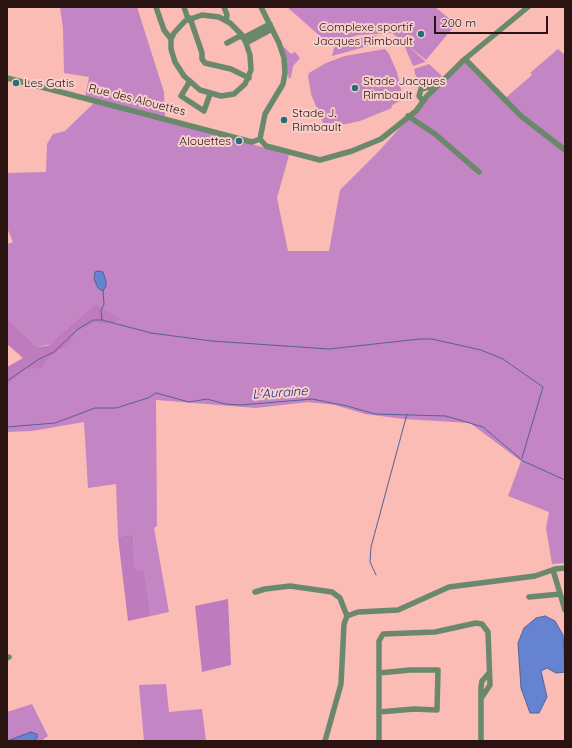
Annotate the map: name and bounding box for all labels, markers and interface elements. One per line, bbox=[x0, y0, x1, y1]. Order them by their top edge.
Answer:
scale bar bbox=[436, 8, 550, 34]
text: 200 m bbox=[441, 15, 476, 30]
place label: Complexe sportif Jacques Rimbault bbox=[313, 20, 413, 48]
marker: Complexe sportif Jacques Rimbault bbox=[416, 29, 426, 39]
place label: Stade Jacques Rimbault bbox=[363, 74, 445, 102]
place label: Les Gatis bbox=[24, 76, 74, 90]
marker: Les Gatis bbox=[11, 78, 21, 88]
street label: Rue des Alouettes bbox=[87, 81, 187, 119]
marker: Stade Jacques Rimbault bbox=[350, 83, 360, 93]
place label: Stade J. Rimbault bbox=[292, 106, 342, 134]
marker: Stade J. Rimbault bbox=[279, 115, 289, 125]
place label: Alouettes bbox=[179, 134, 231, 148]
marker: Alouettes bbox=[234, 136, 244, 146]
water label: L'Auraine bbox=[252, 383, 308, 403]

